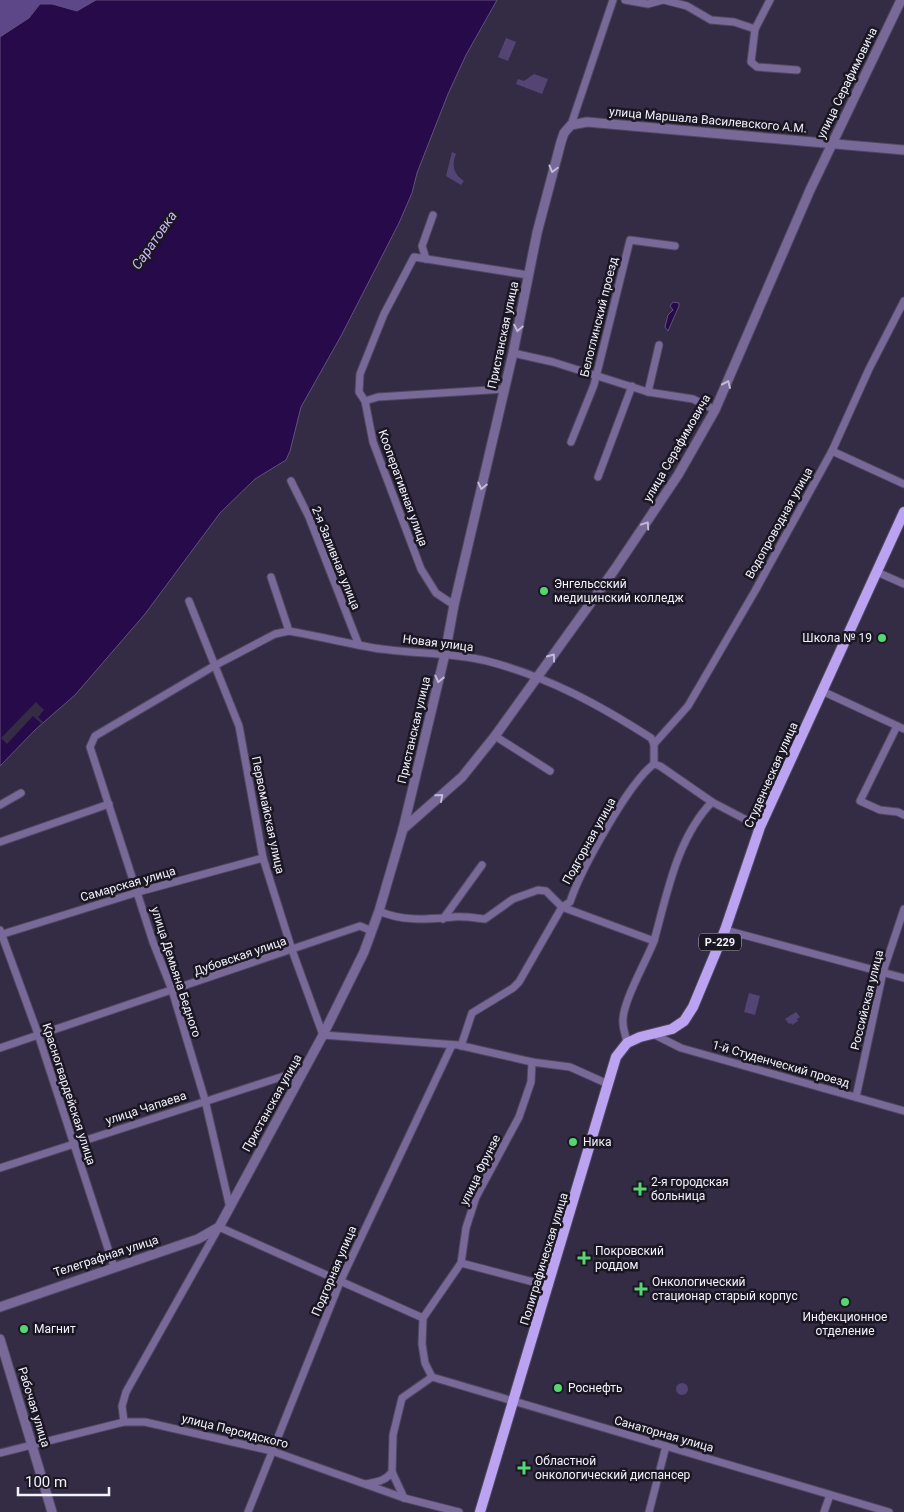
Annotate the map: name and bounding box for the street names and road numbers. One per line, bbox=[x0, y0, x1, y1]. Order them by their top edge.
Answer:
street label: улица Серафимовича bbox=[814, 25, 880, 141]
street label: улица Маршала Василевского А.М. bbox=[608, 104, 808, 136]
street label: Белоглинский проезд bbox=[577, 256, 621, 378]
street label: Пристанская улица bbox=[485, 280, 521, 390]
street label: улица Серафимовича bbox=[641, 392, 713, 504]
street label: Кооперативная улица bbox=[375, 428, 431, 548]
street label: Водопроводная улица bbox=[743, 465, 815, 581]
street label: 2-я Заливная улица bbox=[309, 504, 363, 612]
street label: Новая улица bbox=[402, 632, 474, 654]
street label: Пристанская улица bbox=[395, 675, 433, 785]
street label: Студенческая улица bbox=[741, 720, 801, 830]
street label: Первомайская улица bbox=[249, 755, 287, 875]
street label: Подгорная улица bbox=[559, 795, 619, 887]
street label: Самарская улица bbox=[79, 864, 177, 904]
street label: улица Демьяна Бедного bbox=[148, 905, 204, 1039]
street label: Дубовская улица bbox=[192, 934, 288, 978]
road number: Р-229 bbox=[699, 934, 741, 950]
street label: Российская улица bbox=[848, 949, 886, 1051]
street label: Красногвардейская улица bbox=[39, 1021, 99, 1167]
street label: 1-й Студенческий проезд bbox=[711, 1038, 851, 1090]
street label: Пристанская улица bbox=[239, 1052, 305, 1154]
street label: улица Чапаева bbox=[104, 1088, 188, 1128]
street label: улица Фрунзе bbox=[457, 1132, 503, 1208]
street label: Полиграфическая улица bbox=[517, 1191, 571, 1327]
street label: Подгорная улица bbox=[309, 1224, 359, 1318]
street label: Телеграфная улица bbox=[52, 1232, 160, 1280]
street label: Рабочая улица bbox=[15, 1365, 53, 1449]
street label: улица Персидского bbox=[180, 1411, 290, 1451]
street label: Санаторная улица bbox=[613, 1413, 715, 1455]

